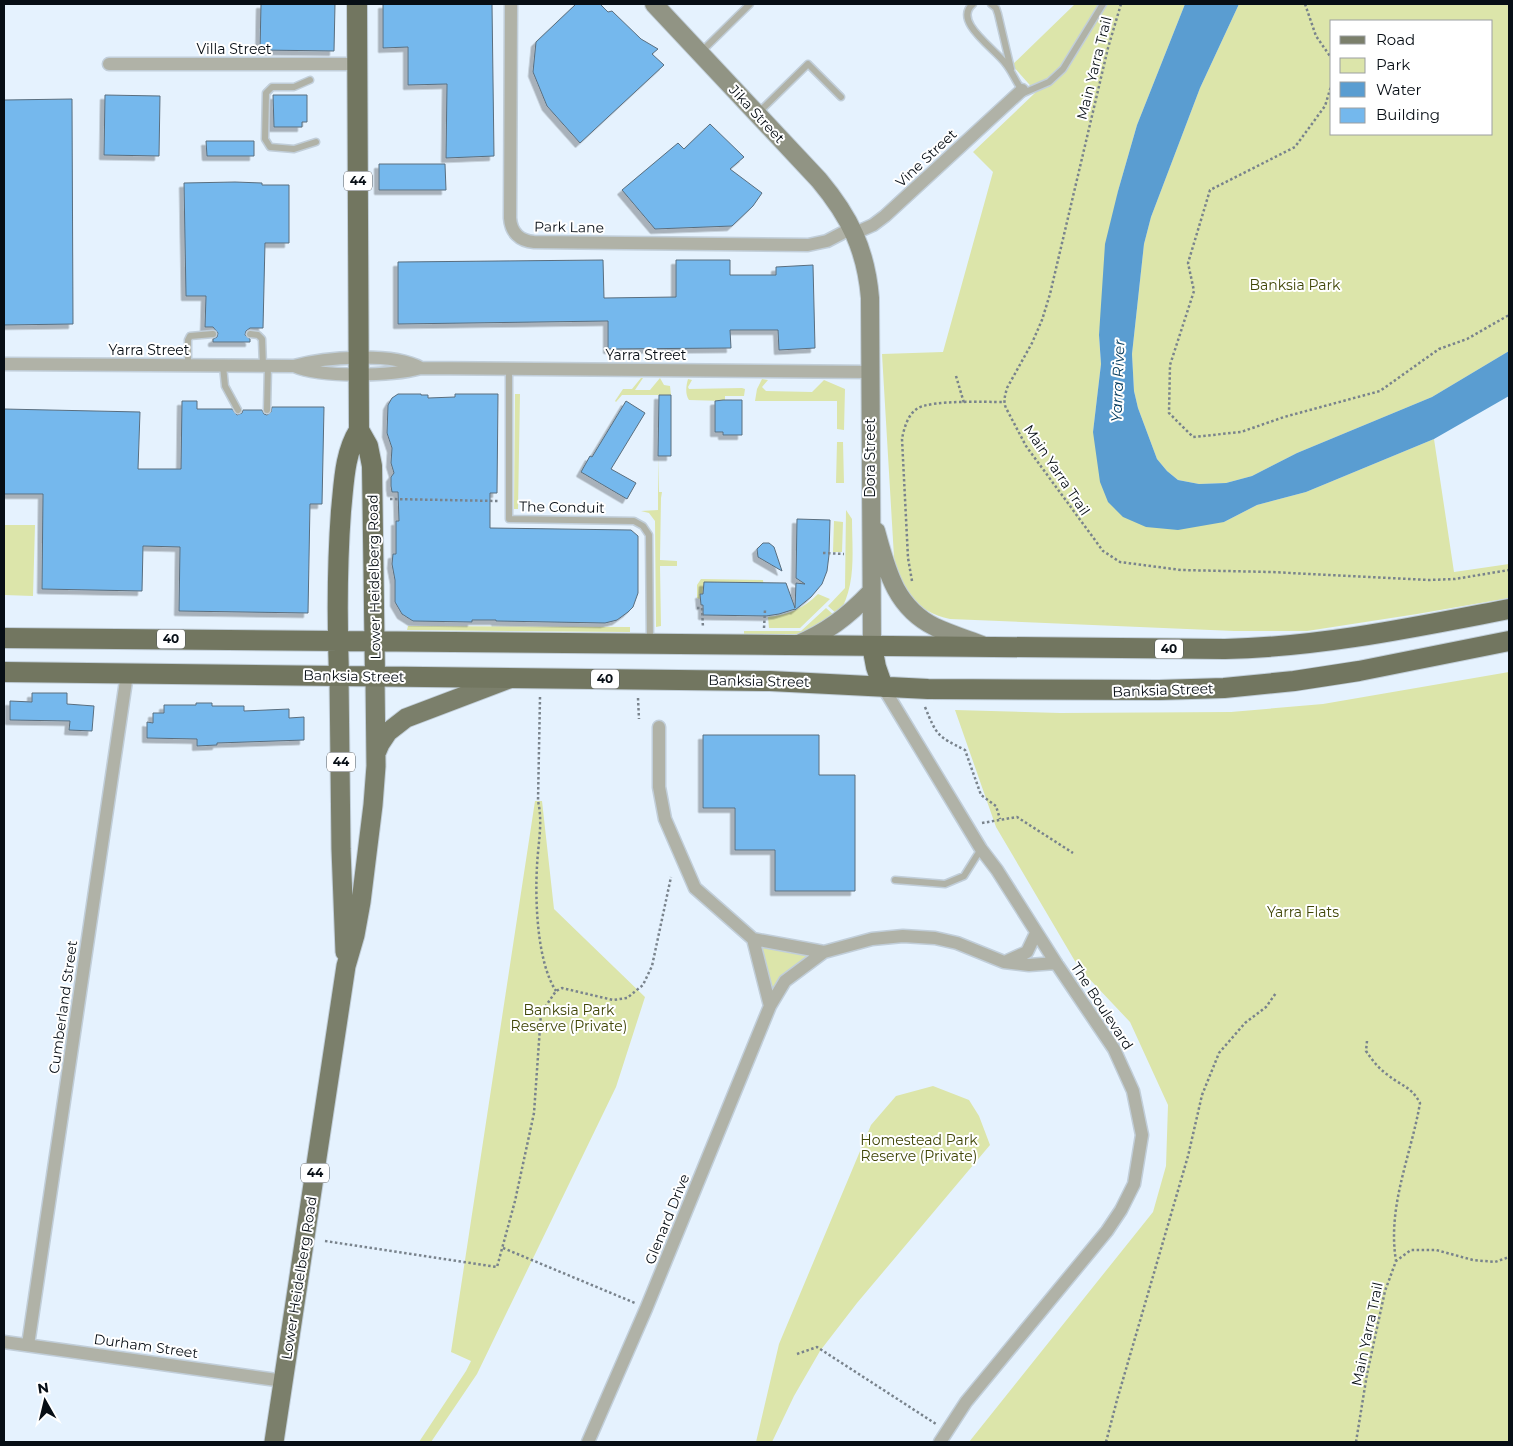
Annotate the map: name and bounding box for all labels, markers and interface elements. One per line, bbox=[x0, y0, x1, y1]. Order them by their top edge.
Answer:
street label: Main Yarra Trail bbox=[1072, 14, 1116, 122]
legend bbox=[1330, 20, 1493, 135]
text: Road bbox=[1376, 30, 1415, 49]
street label: Villa Street bbox=[196, 40, 272, 58]
text: Park bbox=[1376, 55, 1410, 74]
street label: Jika Street bbox=[725, 80, 789, 147]
text: Water bbox=[1376, 80, 1422, 99]
text: Building bbox=[1376, 105, 1440, 124]
street label: Vine Street bbox=[892, 125, 961, 191]
road number: 44 bbox=[344, 172, 372, 190]
street label: Park Lane bbox=[534, 217, 604, 237]
park label: Banksia Park bbox=[1250, 276, 1341, 294]
water label: Yarra River bbox=[1107, 338, 1128, 423]
street label: Yarra Street bbox=[108, 341, 190, 359]
street label: Yarra Street bbox=[605, 346, 687, 364]
street label: Dora Street bbox=[861, 418, 879, 498]
street label: Main Yarra Trail bbox=[1020, 421, 1094, 519]
street label: Lower Heidelberg Road bbox=[364, 494, 384, 660]
street label: The Conduit bbox=[519, 497, 605, 517]
road number: 40 bbox=[157, 630, 185, 648]
road number: 40 bbox=[1155, 640, 1183, 659]
street label: Banksia Street bbox=[303, 666, 405, 686]
road number: 40 bbox=[591, 670, 619, 689]
street label: Banksia Street bbox=[708, 671, 810, 691]
street label: Banksia Street bbox=[1112, 679, 1214, 701]
road number: 44 bbox=[327, 752, 355, 772]
park label: Yarra Flats bbox=[1267, 903, 1339, 921]
street label: Cumberland Street bbox=[45, 939, 81, 1075]
street label: The Boulevard bbox=[1067, 959, 1137, 1053]
park label: Banksia Park Reserve (Private) bbox=[511, 1001, 627, 1035]
park label: Homestead Park Reserve (Private) bbox=[860, 1131, 978, 1165]
road number: 44 bbox=[301, 1164, 329, 1182]
street label: Glenard Drive bbox=[641, 1171, 693, 1267]
street label: Lower Heidelberg Road bbox=[277, 1195, 321, 1361]
street label: Main Yarra Trail bbox=[1347, 1280, 1387, 1388]
street label: Durham Street bbox=[93, 1330, 200, 1362]
north arrow bbox=[20, 1376, 70, 1426]
text: N bbox=[36, 1378, 50, 1398]

